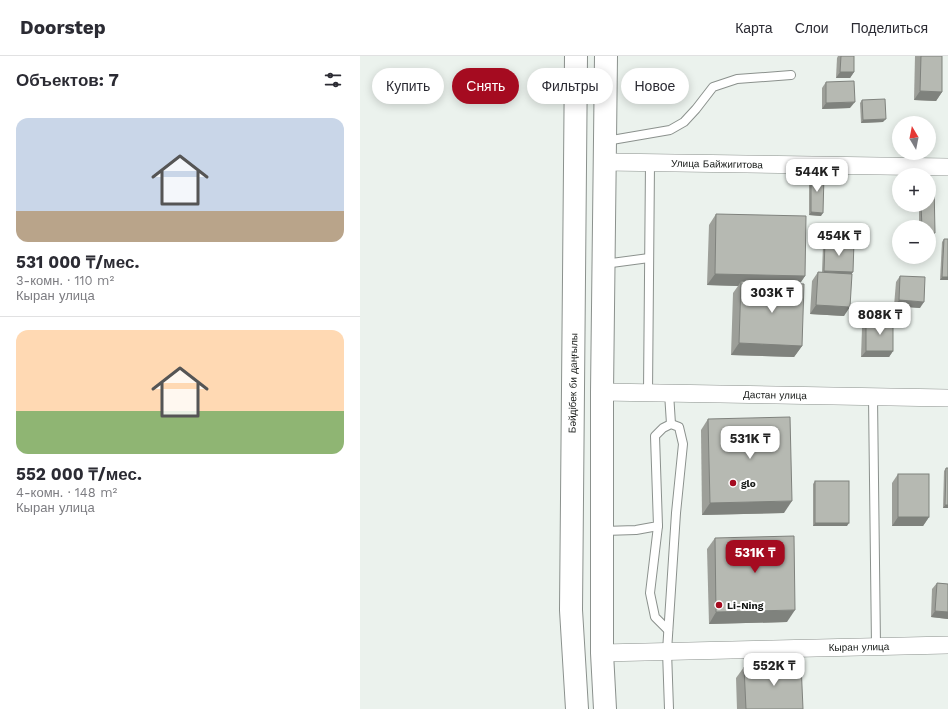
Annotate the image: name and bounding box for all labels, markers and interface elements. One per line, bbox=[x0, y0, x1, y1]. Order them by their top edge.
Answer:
text: Doorstep bbox=[20, 16, 106, 39]
text: Карта bbox=[735, 20, 773, 36]
text: Слои bbox=[795, 20, 829, 36]
text: Поделиться bbox=[851, 20, 928, 36]
chip: Купить bbox=[372, 68, 444, 104]
chip: Снять bbox=[452, 68, 519, 104]
chip: Фильтры bbox=[527, 68, 613, 104]
chip: Новое bbox=[621, 68, 689, 104]
icon: filters bbox=[322, 69, 344, 91]
text: Объектов: 7 bbox=[16, 70, 119, 90]
north arrow bbox=[892, 116, 936, 160]
map controls bbox=[892, 116, 936, 264]
icon: home bbox=[144, 144, 216, 216]
street label: Улица Байжигитова bbox=[671, 158, 763, 170]
pin: 544K ₸ bbox=[784, 159, 850, 193]
text: 544K ₸ bbox=[795, 164, 839, 179]
button: + bbox=[892, 168, 936, 212]
button: − bbox=[892, 220, 936, 264]
pin: 454K ₸ bbox=[806, 223, 872, 257]
text: 454K ₸ bbox=[817, 228, 861, 243]
text: 531 000 ₸/мес. bbox=[16, 252, 139, 272]
text: 3-комн. · 110 m² bbox=[16, 273, 114, 288]
pin: 303K ₸ bbox=[739, 280, 805, 314]
text: 303K ₸ bbox=[750, 285, 794, 300]
text: Кыран улица bbox=[16, 288, 95, 303]
pin: 808K ₸ bbox=[847, 302, 913, 336]
text: 808K ₸ bbox=[858, 307, 902, 322]
street label: Бәйдібек би даңғылы bbox=[567, 333, 579, 433]
icon: home bbox=[144, 356, 216, 428]
street label: Дастан улица bbox=[743, 389, 807, 401]
pin: 531K ₸ bbox=[717, 426, 783, 460]
text: 531K ₸ bbox=[730, 431, 770, 446]
text: 552 000 ₸/мес. bbox=[16, 464, 142, 484]
marker: glo bbox=[728, 478, 738, 488]
place label: glo bbox=[741, 478, 756, 489]
text: 4-комн. · 148 m² bbox=[16, 485, 117, 500]
text: Кыран улица bbox=[16, 500, 95, 515]
pin: 531K ₸ bbox=[722, 540, 788, 574]
text: 531K ₸ bbox=[735, 545, 775, 560]
marker: Li-Ning bbox=[714, 600, 724, 610]
place label: Li-Ning bbox=[727, 600, 764, 611]
street label: Кыран улица bbox=[829, 641, 890, 653]
pin: 552K ₸ bbox=[741, 653, 807, 687]
text: 552K ₸ bbox=[753, 658, 795, 673]

